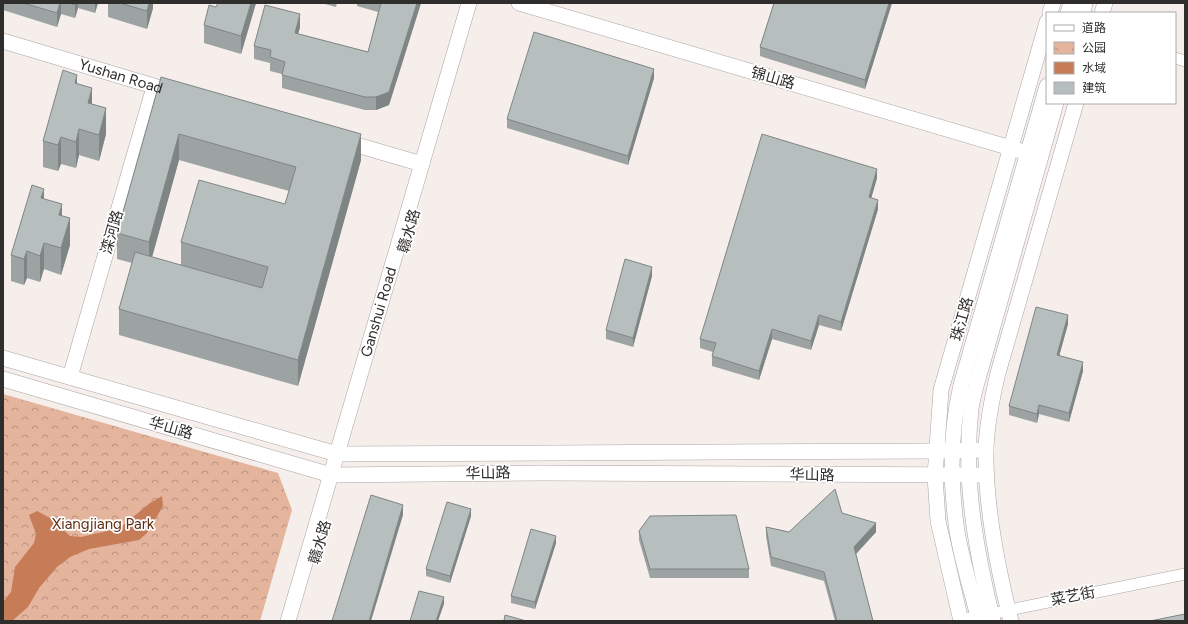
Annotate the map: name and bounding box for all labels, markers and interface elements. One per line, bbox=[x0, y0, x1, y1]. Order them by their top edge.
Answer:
legend bbox=[1046, 12, 1176, 104]
text: 道路 bbox=[1082, 21, 1106, 35]
text: 公园 bbox=[1082, 41, 1106, 55]
street label: Yushan Road bbox=[77, 55, 165, 97]
text: 水域 bbox=[1082, 61, 1106, 75]
street label: 锦山路 bbox=[749, 63, 797, 93]
text: 建筑 bbox=[1082, 81, 1106, 95]
street label: 赣水路 bbox=[394, 207, 424, 255]
street label: 滦河路 bbox=[97, 208, 127, 256]
street label: Ganshui Road bbox=[357, 265, 400, 359]
street label: 珠江路 bbox=[947, 295, 977, 343]
street label: 华山路 bbox=[147, 413, 195, 443]
street label: 华山路 bbox=[465, 464, 511, 482]
street label: 华山路 bbox=[789, 466, 835, 484]
park label: Xiangjiang Park bbox=[52, 515, 155, 533]
street label: 赣水路 bbox=[305, 518, 335, 566]
street label: 菜艺街 bbox=[1049, 583, 1097, 609]

